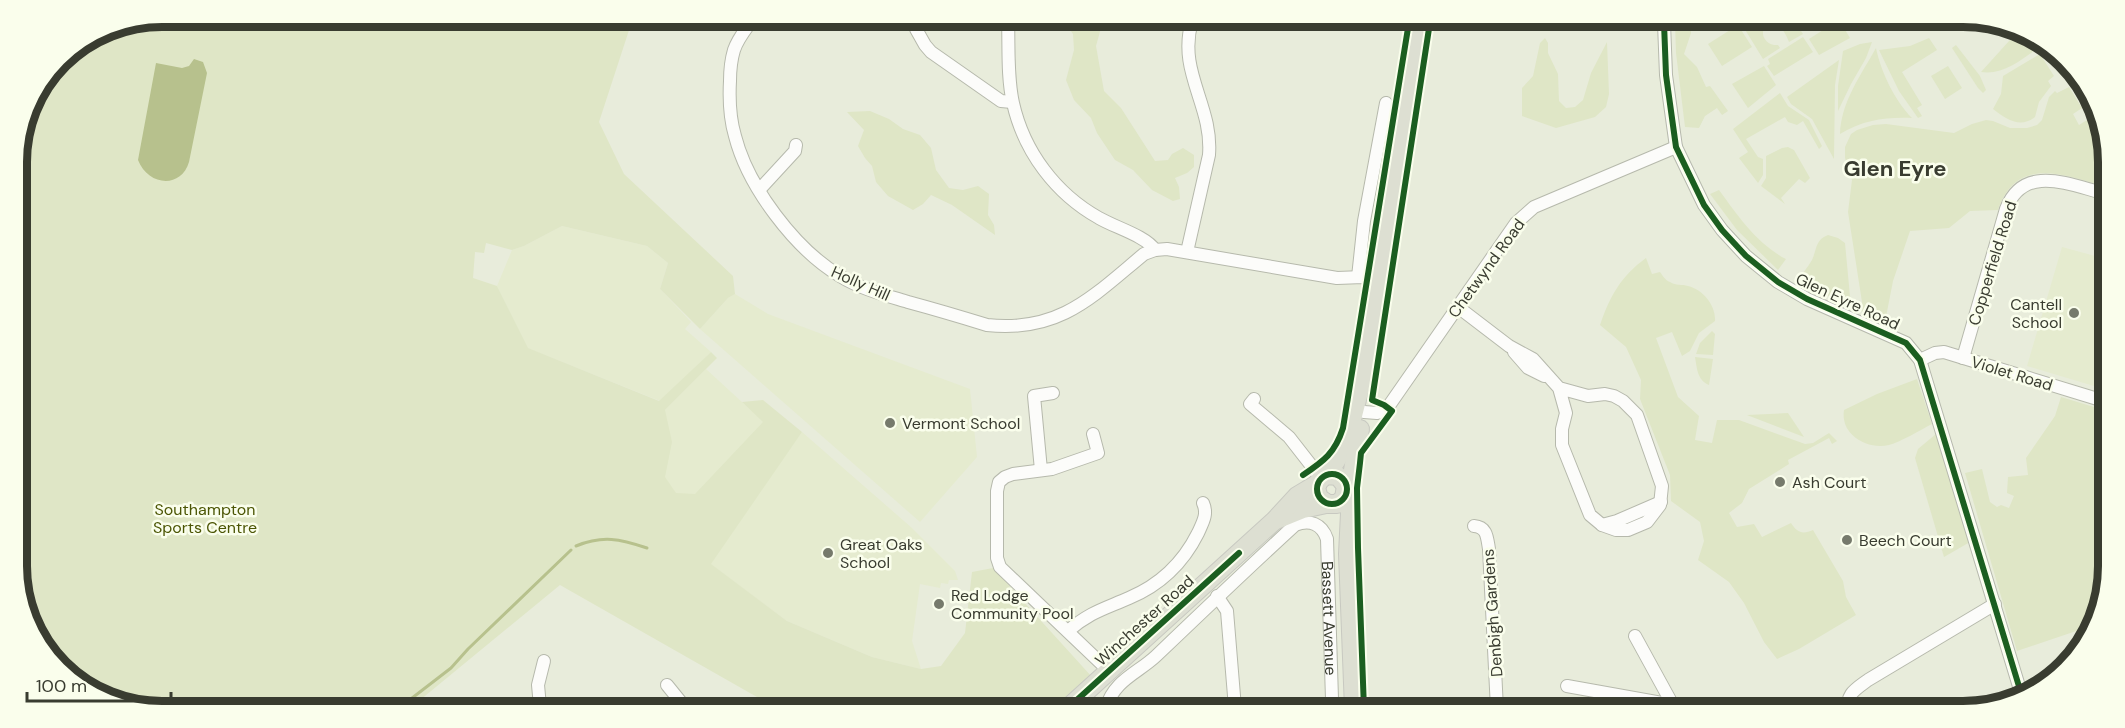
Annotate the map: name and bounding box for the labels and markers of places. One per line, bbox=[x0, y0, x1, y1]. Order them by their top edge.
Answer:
place label: Cantell School bbox=[2010, 294, 2062, 333]
marker: Cantell School bbox=[2067, 306, 2081, 320]
place label: Vermont School bbox=[902, 413, 1020, 434]
marker: Vermont School bbox=[883, 416, 897, 430]
place label: Ash Court bbox=[1792, 472, 1866, 493]
marker: Ash Court bbox=[1773, 475, 1787, 489]
place label: Beech Court bbox=[1859, 530, 1952, 551]
marker: Beech Court bbox=[1840, 533, 1854, 547]
place label: Great Oaks School bbox=[840, 534, 923, 573]
marker: Great Oaks School bbox=[821, 546, 835, 560]
place label: Red Lodge Community Pool bbox=[951, 585, 1073, 624]
marker: Red Lodge Community Pool bbox=[932, 597, 946, 611]

